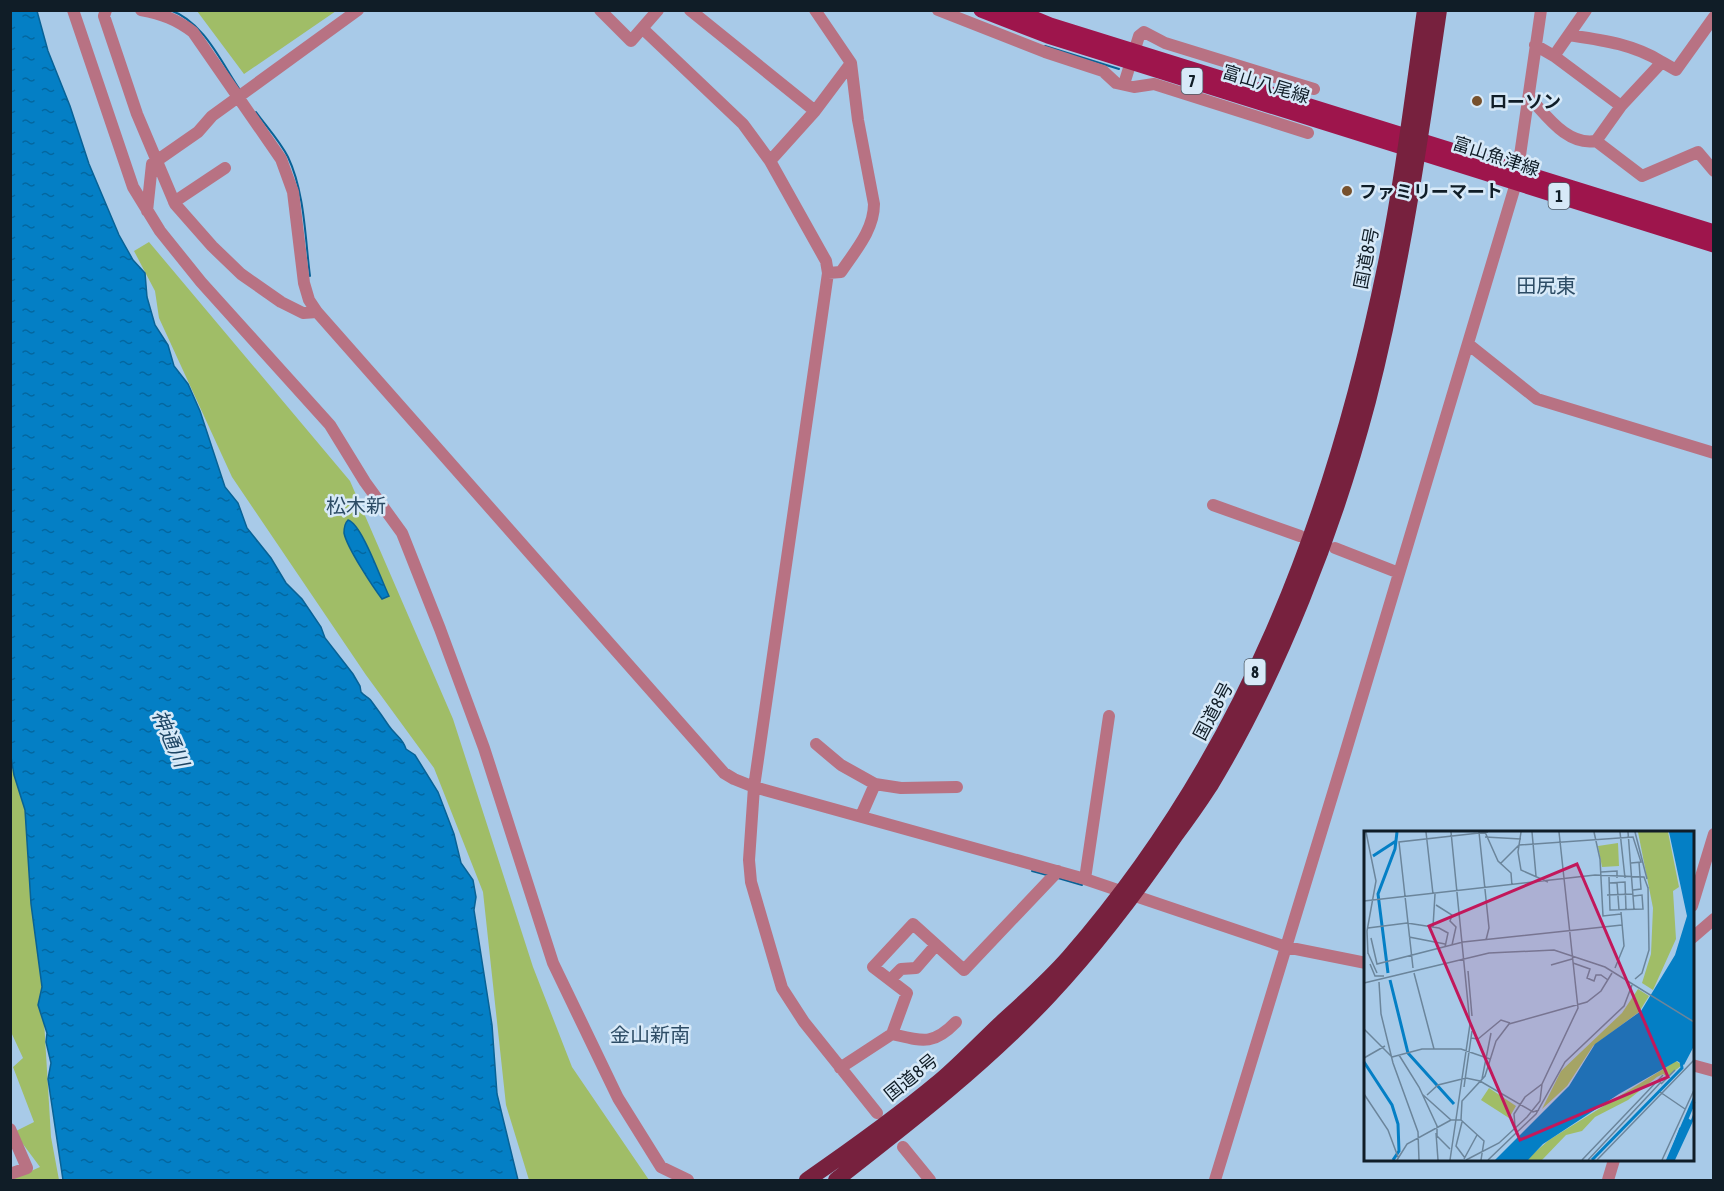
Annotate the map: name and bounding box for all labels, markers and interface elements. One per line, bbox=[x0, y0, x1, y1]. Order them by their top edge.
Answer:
street label: 富山八尾線 bbox=[1220, 61, 1312, 107]
road number: 7 bbox=[1182, 68, 1202, 94]
place label: ローソン bbox=[1489, 91, 1561, 112]
marker: ローソン bbox=[1470, 94, 1484, 108]
street label: 富山魚津線 bbox=[1450, 132, 1542, 180]
place label: ファミリーマート bbox=[1359, 181, 1503, 202]
road number: 1 bbox=[1548, 183, 1570, 209]
marker: ファミリーマート bbox=[1340, 184, 1354, 198]
street label: 国道8号 bbox=[1350, 225, 1382, 291]
district label: 田尻東 bbox=[1516, 274, 1576, 297]
district label: 松木新 bbox=[326, 494, 386, 517]
road number: 8 bbox=[1244, 659, 1266, 685]
street label: 国道8号 bbox=[1189, 678, 1237, 744]
water label: 神通川 bbox=[148, 706, 195, 772]
inset map bbox=[1364, 831, 1694, 1161]
district label: 金山新南 bbox=[610, 1023, 690, 1046]
street label: 国道8号 bbox=[880, 1049, 942, 1105]

